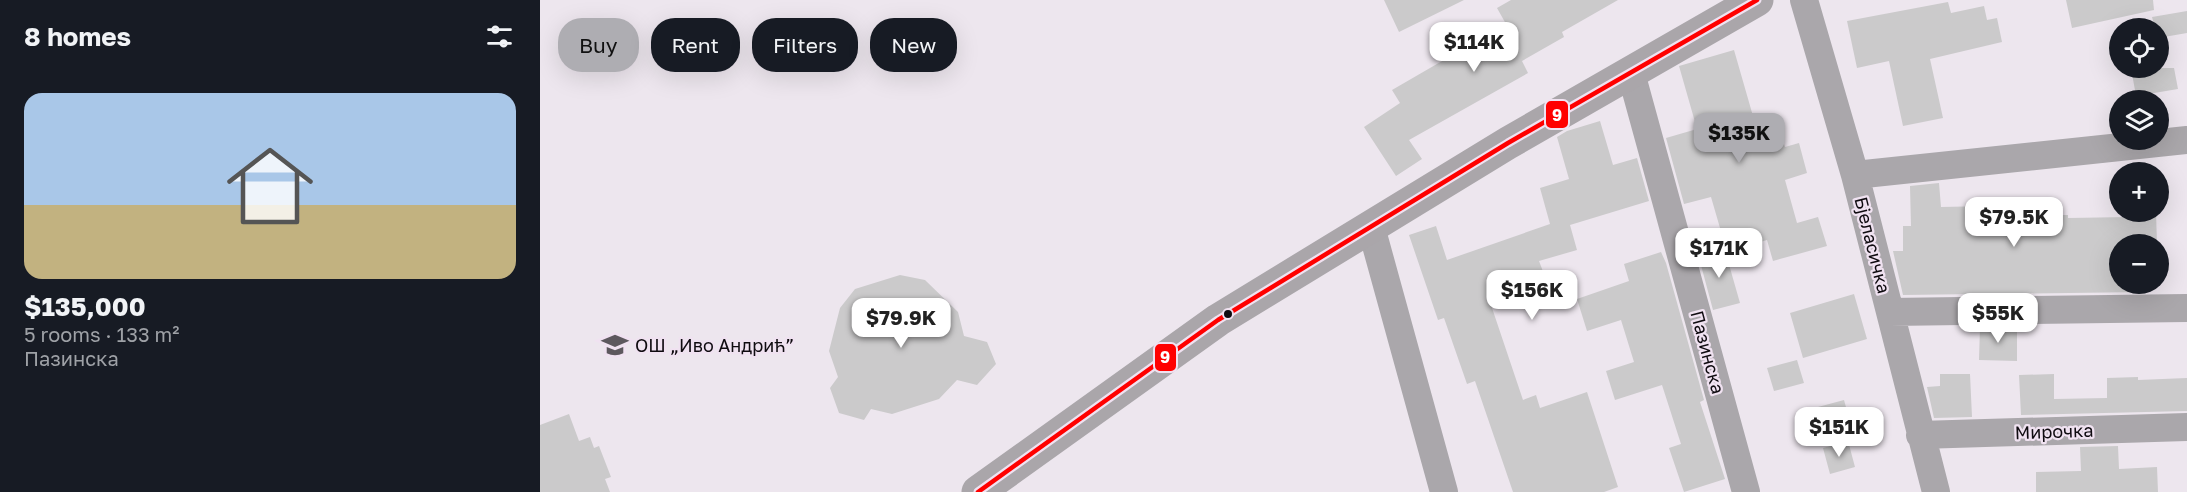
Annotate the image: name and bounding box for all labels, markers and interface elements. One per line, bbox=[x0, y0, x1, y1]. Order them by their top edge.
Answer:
chip: Buy bbox=[558, 18, 639, 72]
chip: Rent bbox=[651, 18, 740, 72]
chip: Filters bbox=[752, 18, 858, 72]
chip: New bbox=[870, 18, 957, 72]
map controls bbox=[2109, 18, 2169, 294]
button: locate bbox=[2109, 18, 2169, 78]
icon: filters bbox=[483, 20, 516, 53]
text: 8 homes bbox=[24, 21, 131, 52]
pin: $114K bbox=[1432, 22, 1516, 73]
text: $114K bbox=[1444, 29, 1505, 53]
button: layers bbox=[2109, 90, 2169, 150]
line badge: 9 bbox=[1545, 100, 1569, 129]
text: 9 bbox=[1552, 105, 1562, 125]
pin: $135K bbox=[1697, 113, 1781, 164]
text: $135K bbox=[1708, 120, 1770, 144]
icon: home bbox=[216, 132, 324, 240]
button: + bbox=[2109, 162, 2169, 222]
street label: Бјеласичка bbox=[1850, 194, 1896, 296]
pin: $79.5K bbox=[1965, 197, 2063, 248]
text: $79.5K bbox=[1979, 204, 2049, 228]
pin: $171K bbox=[1677, 228, 1761, 279]
button: − bbox=[2109, 234, 2169, 294]
text: $171K bbox=[1689, 235, 1749, 259]
pin: $156K bbox=[1490, 270, 1574, 321]
text: $156K bbox=[1500, 277, 1564, 301]
text: $135,000 bbox=[24, 291, 146, 322]
pin: $55K bbox=[1962, 293, 2034, 344]
pin: $79.9K bbox=[852, 298, 950, 349]
text: $55K bbox=[1972, 300, 2024, 324]
text: $79.9K bbox=[866, 305, 936, 329]
unlabelled marker bbox=[1222, 308, 1234, 320]
street label: Пазинска bbox=[1686, 308, 1730, 396]
text: 5 rooms · 133 m² bbox=[24, 322, 180, 346]
school or university icon: ОШ „Иво Андрић” bbox=[600, 330, 630, 360]
place label: ОШ „Иво Андрић” bbox=[635, 334, 794, 356]
line badge: 9 bbox=[1154, 343, 1177, 372]
text: Пазинска bbox=[24, 346, 119, 370]
text: 9 bbox=[1160, 347, 1170, 367]
pin: $151K bbox=[1797, 407, 1881, 458]
text: $151K bbox=[1809, 414, 1869, 438]
street label: Мирочка bbox=[2014, 419, 2094, 443]

